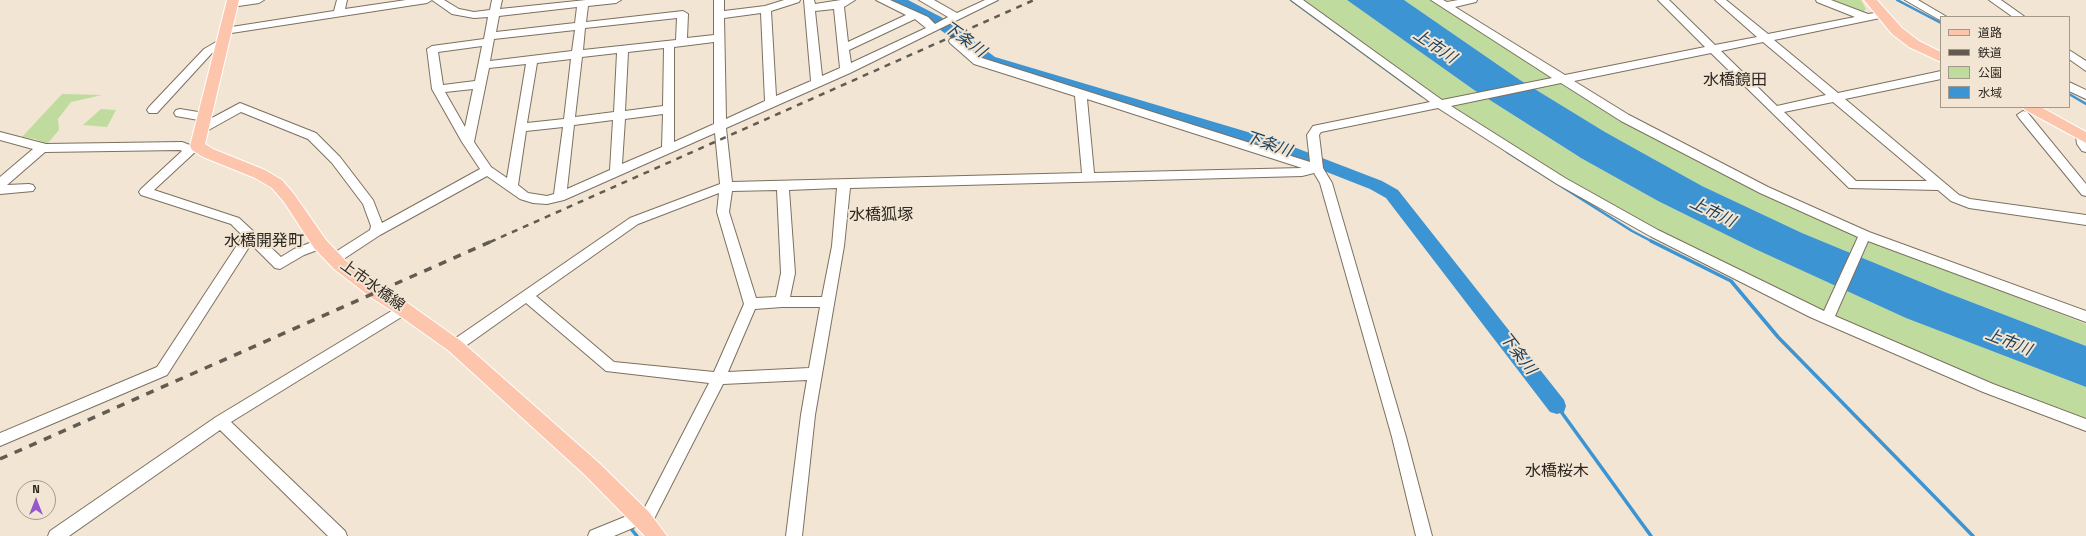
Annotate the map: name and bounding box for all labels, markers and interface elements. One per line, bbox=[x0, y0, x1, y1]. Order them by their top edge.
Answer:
legend bbox=[1940, 16, 2070, 108]
water label: 下条川 bbox=[939, 18, 989, 62]
text: 道路 bbox=[1978, 23, 2002, 42]
water label: 上市川 bbox=[1409, 26, 1459, 68]
text: 鉄道 bbox=[1978, 43, 2002, 62]
text: 公園 bbox=[1978, 63, 2002, 82]
district label: 水橋鏡田 bbox=[1703, 71, 1767, 91]
text: 水域 bbox=[1978, 83, 2002, 102]
water label: 下条川 bbox=[1242, 128, 1294, 162]
water label: 上市川 bbox=[1686, 194, 1738, 232]
district label: 水橋狐塚 bbox=[849, 206, 913, 226]
district label: 水橋開発町 bbox=[224, 232, 304, 252]
street label: 上市水橋線 bbox=[336, 257, 408, 315]
water label: 上市川 bbox=[1982, 325, 2034, 361]
water label: 下条川 bbox=[1495, 329, 1539, 379]
district label: 水橋桜木 bbox=[1525, 462, 1589, 482]
north arrow bbox=[16, 480, 56, 520]
text: N bbox=[32, 481, 40, 497]

